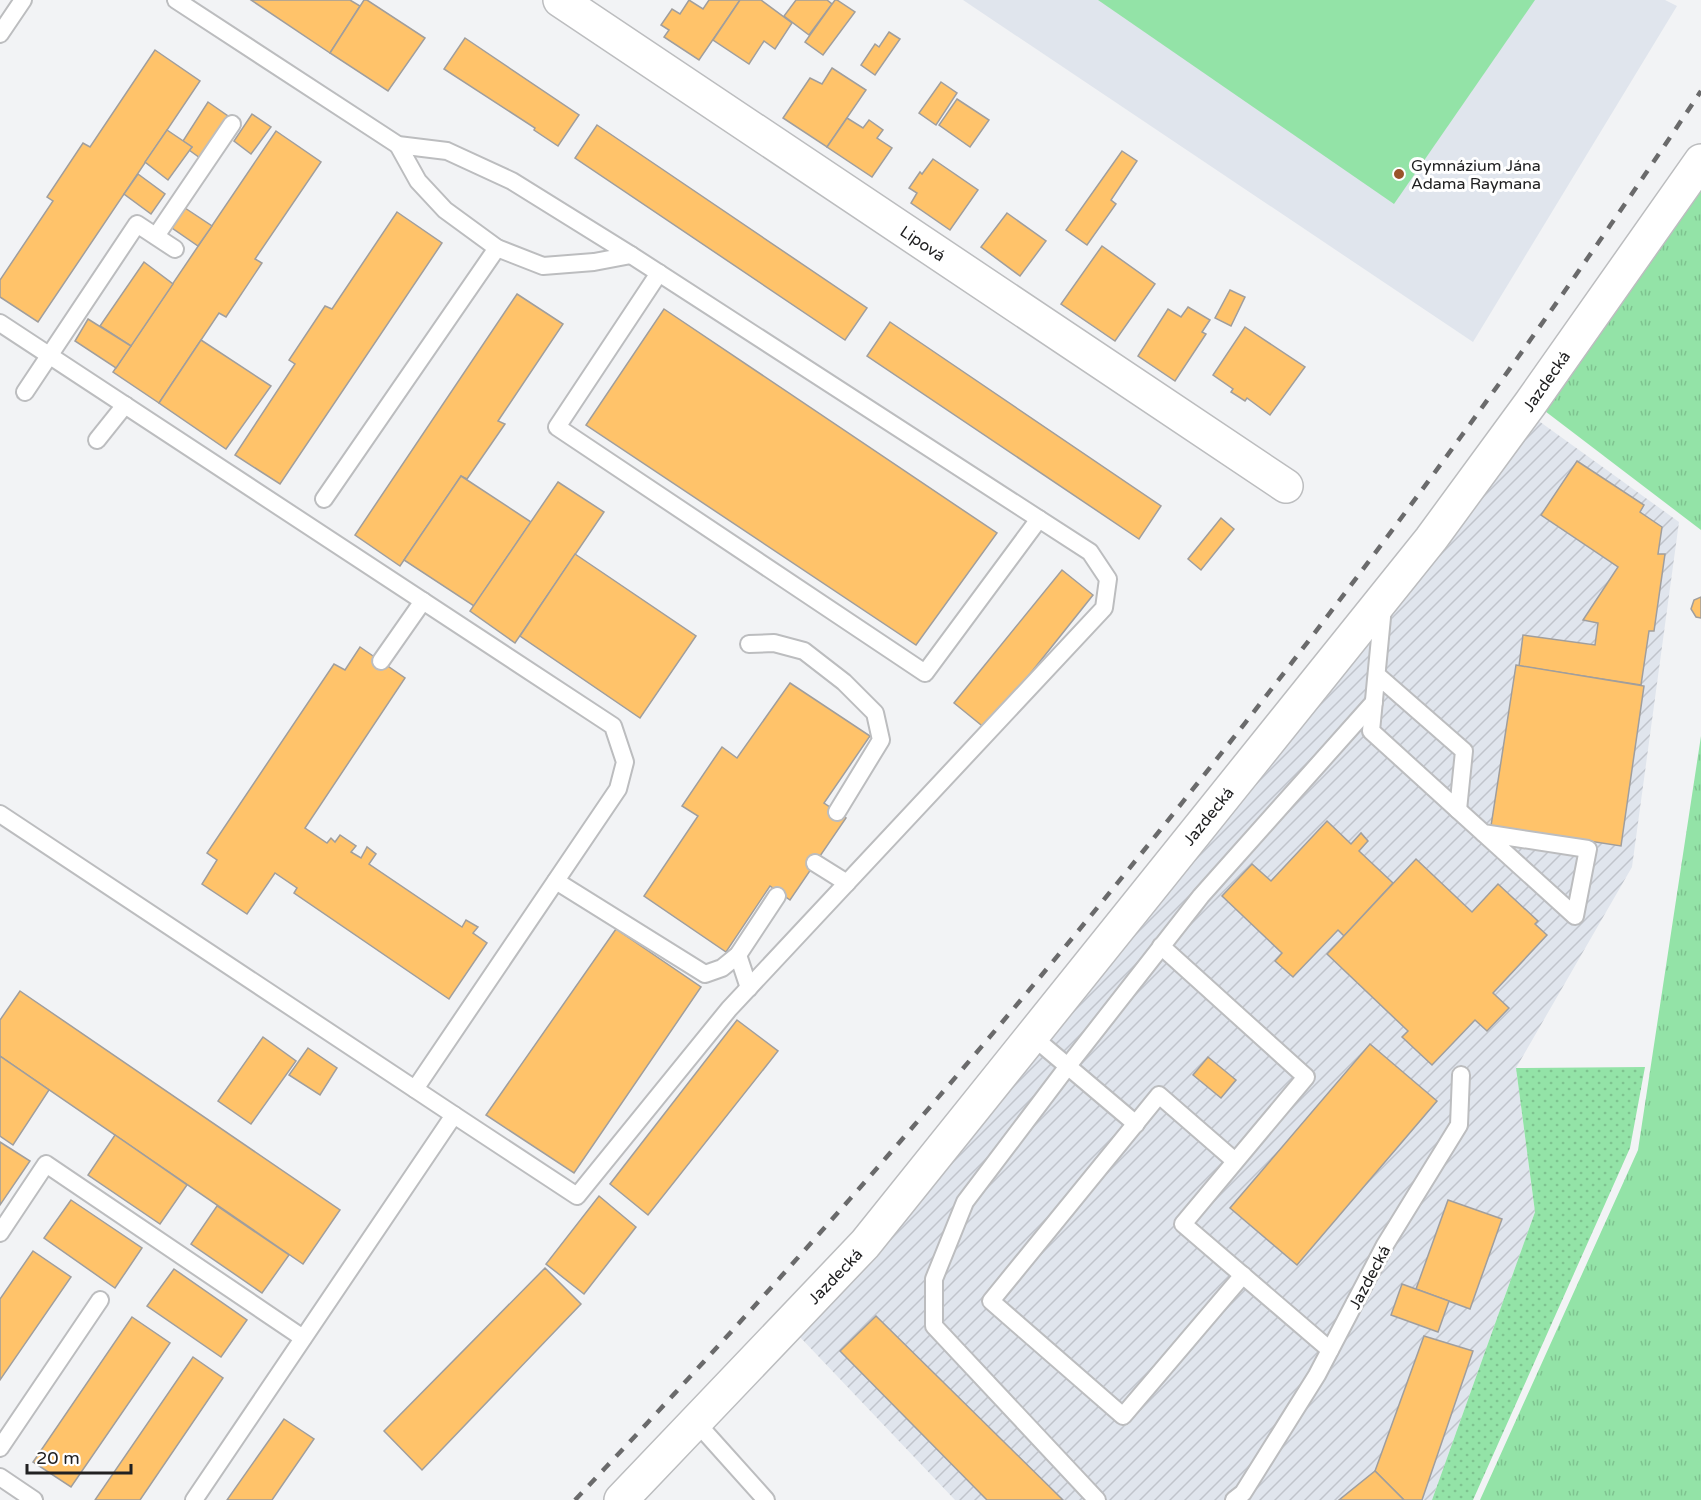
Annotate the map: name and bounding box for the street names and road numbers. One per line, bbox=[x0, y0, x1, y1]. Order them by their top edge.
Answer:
street label: Lipová bbox=[896, 221, 949, 266]
street label: Jazdecká bbox=[1519, 347, 1575, 416]
street label: Jazdecká bbox=[1179, 783, 1238, 850]
street label: Jazdecká bbox=[1345, 1242, 1395, 1313]
street label: Jazdecká bbox=[804, 1245, 867, 1309]

